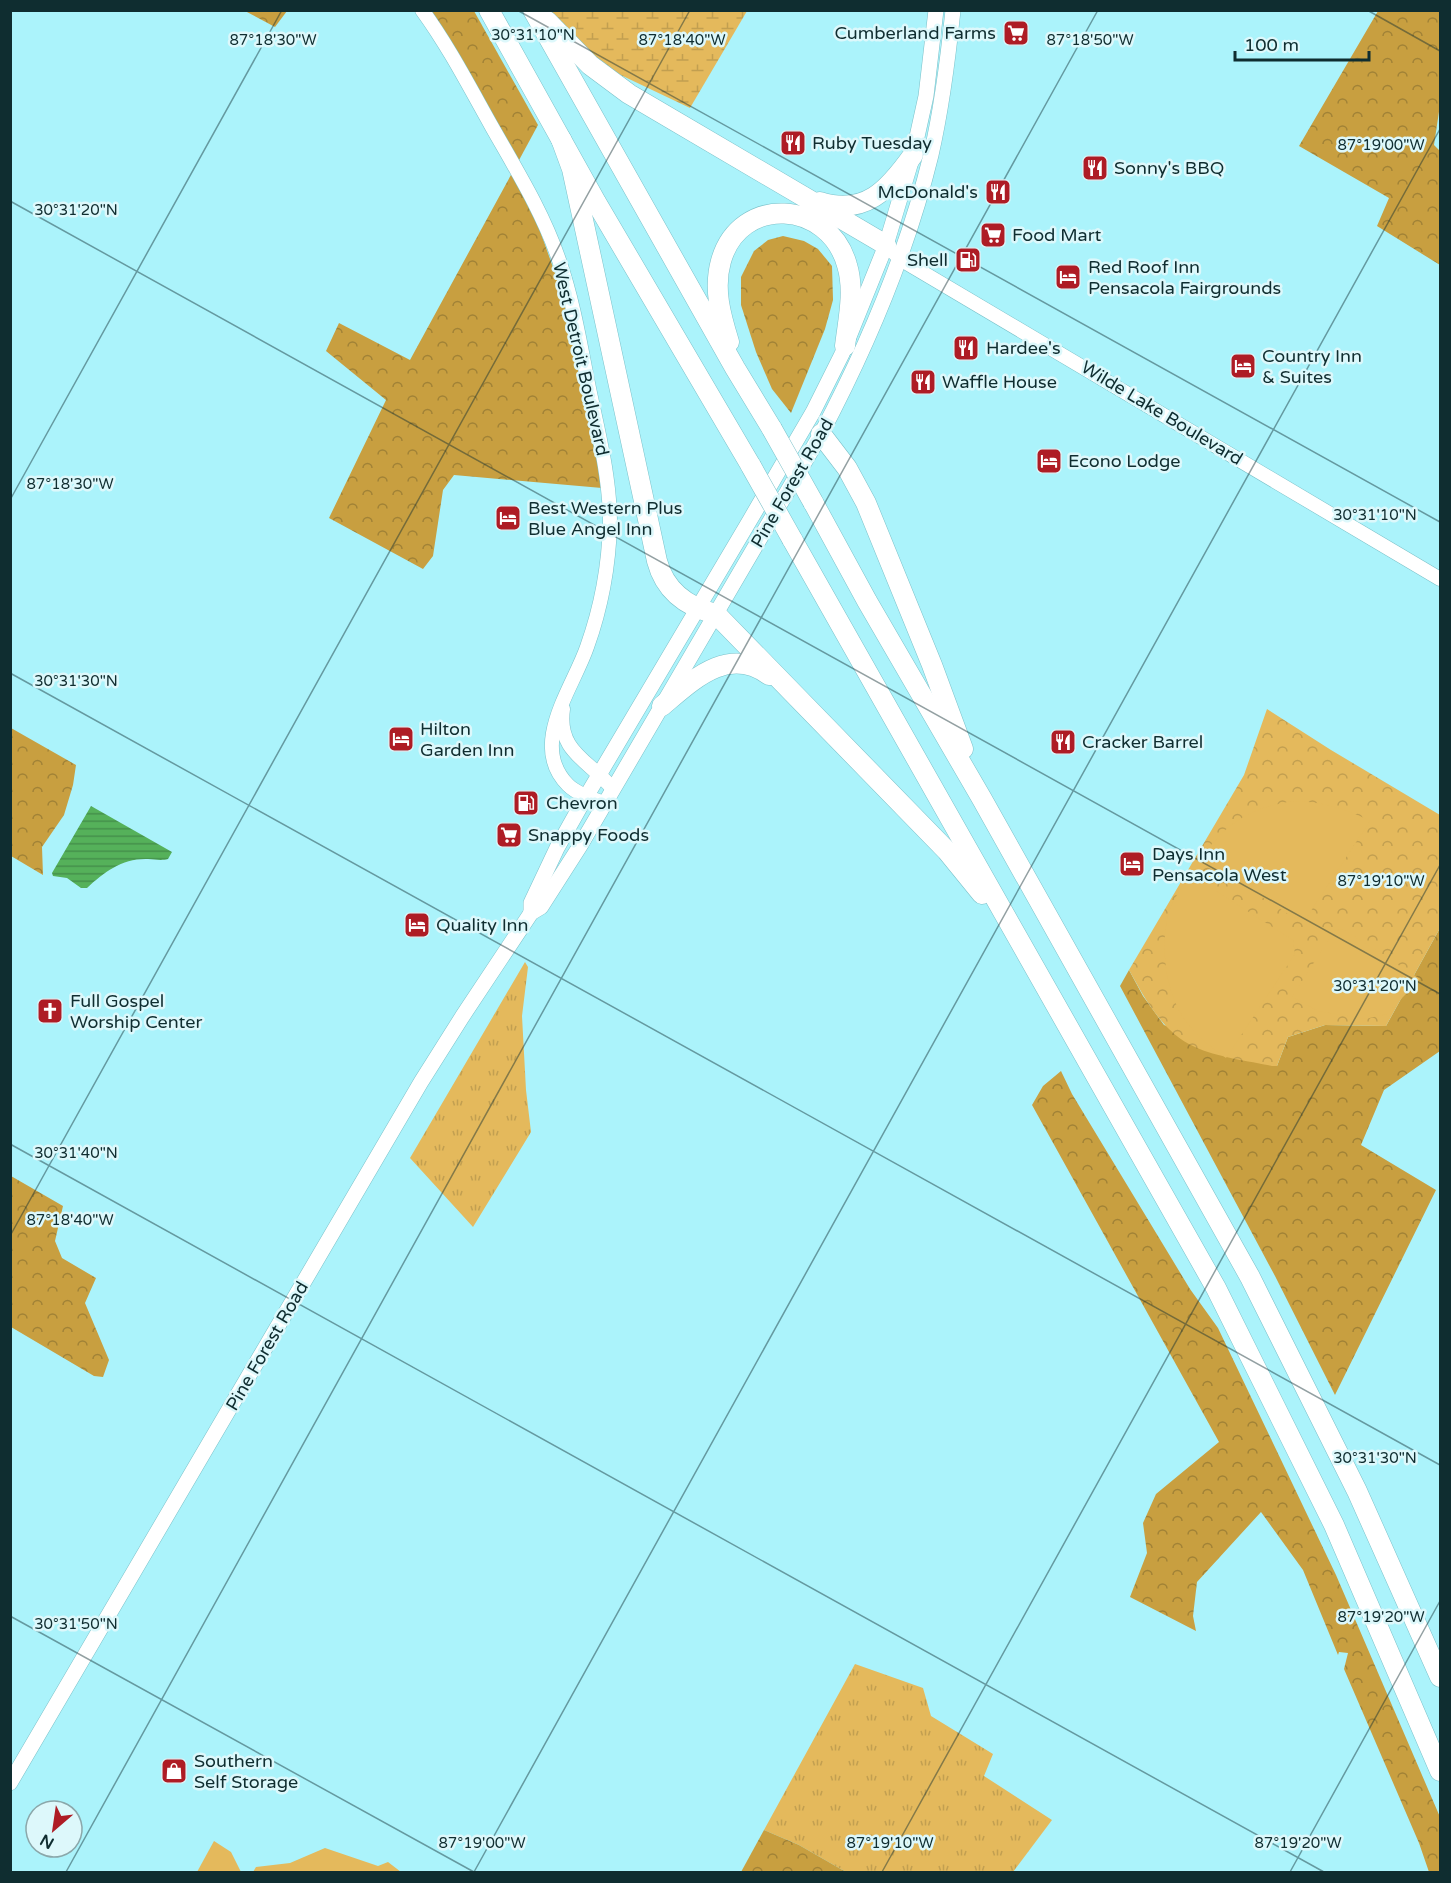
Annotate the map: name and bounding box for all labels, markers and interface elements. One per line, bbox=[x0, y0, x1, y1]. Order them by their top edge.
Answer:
supermarket icon: Cumberland Farms bbox=[1001, 18, 1031, 48]
place label: Cumberland Farms bbox=[834, 22, 996, 44]
scale bar bbox=[1235, 24, 1368, 62]
text: 30°31'10"N bbox=[491, 26, 575, 44]
text: 87°18'30"W bbox=[229, 31, 317, 49]
text: 87°18'40"W bbox=[638, 31, 726, 49]
text: 87°18'50"W bbox=[1046, 31, 1134, 49]
text: 100 m bbox=[1244, 34, 1299, 56]
restaurant icon: Ruby Tuesday bbox=[778, 128, 808, 158]
place label: Ruby Tuesday bbox=[812, 132, 932, 154]
text: 87°19'00"W bbox=[1337, 136, 1425, 154]
restaurant icon: Sonny's BBQ bbox=[1080, 153, 1110, 183]
place label: Sonny's BBQ bbox=[1114, 157, 1224, 179]
restaurant icon: McDonald's bbox=[983, 177, 1013, 207]
place label: McDonald's bbox=[878, 181, 978, 203]
text: 30°31'20"N bbox=[34, 201, 118, 219]
supermarket icon: Food Mart bbox=[978, 220, 1008, 250]
place label: Food Mart bbox=[1012, 224, 1102, 246]
fuel station icon: Shell bbox=[953, 245, 983, 275]
place label: Shell bbox=[907, 249, 948, 271]
place label: Red Roof Inn Pensacola Fairgrounds bbox=[1088, 256, 1281, 299]
street label: West Detroit Boulevard bbox=[548, 260, 614, 458]
hotel icon: Red Roof Inn Pensacola Fairgrounds bbox=[1053, 262, 1083, 292]
restaurant icon: Hardee's bbox=[951, 333, 981, 363]
place label: Hardee's bbox=[986, 337, 1061, 359]
place label: Country Inn & Suites bbox=[1262, 345, 1362, 388]
hotel icon: Country Inn & Suites bbox=[1228, 351, 1258, 381]
street label: Wilde Lake Boulevard bbox=[1077, 356, 1247, 470]
restaurant icon: Waffle House bbox=[908, 367, 938, 397]
place label: Waffle House bbox=[942, 371, 1057, 393]
street label: Pine Forest Road bbox=[746, 414, 838, 552]
hotel icon: Econo Lodge bbox=[1034, 446, 1064, 476]
place label: Econo Lodge bbox=[1068, 450, 1181, 472]
text: 87°18'30"W bbox=[26, 475, 114, 493]
place label: Best Western Plus Blue Angel Inn bbox=[528, 497, 682, 540]
hotel icon: Best Western Plus Blue Angel Inn bbox=[493, 503, 523, 533]
text: 30°31'10"N bbox=[1333, 506, 1417, 524]
text: 30°31'30"N bbox=[34, 672, 118, 690]
place label: Hilton Garden Inn bbox=[420, 718, 514, 761]
hotel icon: Hilton Garden Inn bbox=[386, 724, 416, 754]
restaurant icon: Cracker Barrel bbox=[1048, 727, 1078, 757]
place label: Cracker Barrel bbox=[1082, 731, 1203, 753]
fuel station icon: Chevron bbox=[511, 788, 541, 818]
place label: Chevron bbox=[546, 792, 618, 814]
supermarket icon: Snappy Foods bbox=[494, 820, 524, 850]
place label: Snappy Foods bbox=[528, 824, 649, 846]
place label: Days Inn Pensacola West bbox=[1152, 843, 1287, 886]
hotel icon: Days Inn Pensacola West bbox=[1117, 849, 1147, 879]
text: 87°19'10"W bbox=[1337, 872, 1425, 890]
hotel icon: Quality Inn bbox=[402, 910, 432, 940]
place label: Quality Inn bbox=[436, 914, 529, 936]
text: 30°31'20"N bbox=[1333, 977, 1417, 995]
place label: Full Gospel Worship Center bbox=[70, 990, 202, 1033]
church icon: Full Gospel Worship Center bbox=[35, 996, 65, 1026]
text: 30°31'40"N bbox=[34, 1144, 118, 1162]
text: 87°18'40"W bbox=[26, 1211, 114, 1229]
street label: Pine Forest Road bbox=[221, 1277, 313, 1415]
text: 30°31'30"N bbox=[1333, 1449, 1417, 1467]
text: 87°19'20"W bbox=[1337, 1608, 1425, 1626]
text: 30°31'50"N bbox=[34, 1615, 118, 1633]
place label: Southern Self Storage bbox=[194, 1750, 298, 1793]
shop icon: Southern Self Storage bbox=[159, 1756, 189, 1786]
north arrow bbox=[24, 1799, 84, 1859]
text: N bbox=[37, 1829, 58, 1853]
text: 87°19'00"W bbox=[438, 1834, 526, 1852]
text: 87°19'10"W bbox=[846, 1834, 934, 1852]
text: 87°19'20"W bbox=[1254, 1834, 1342, 1852]

